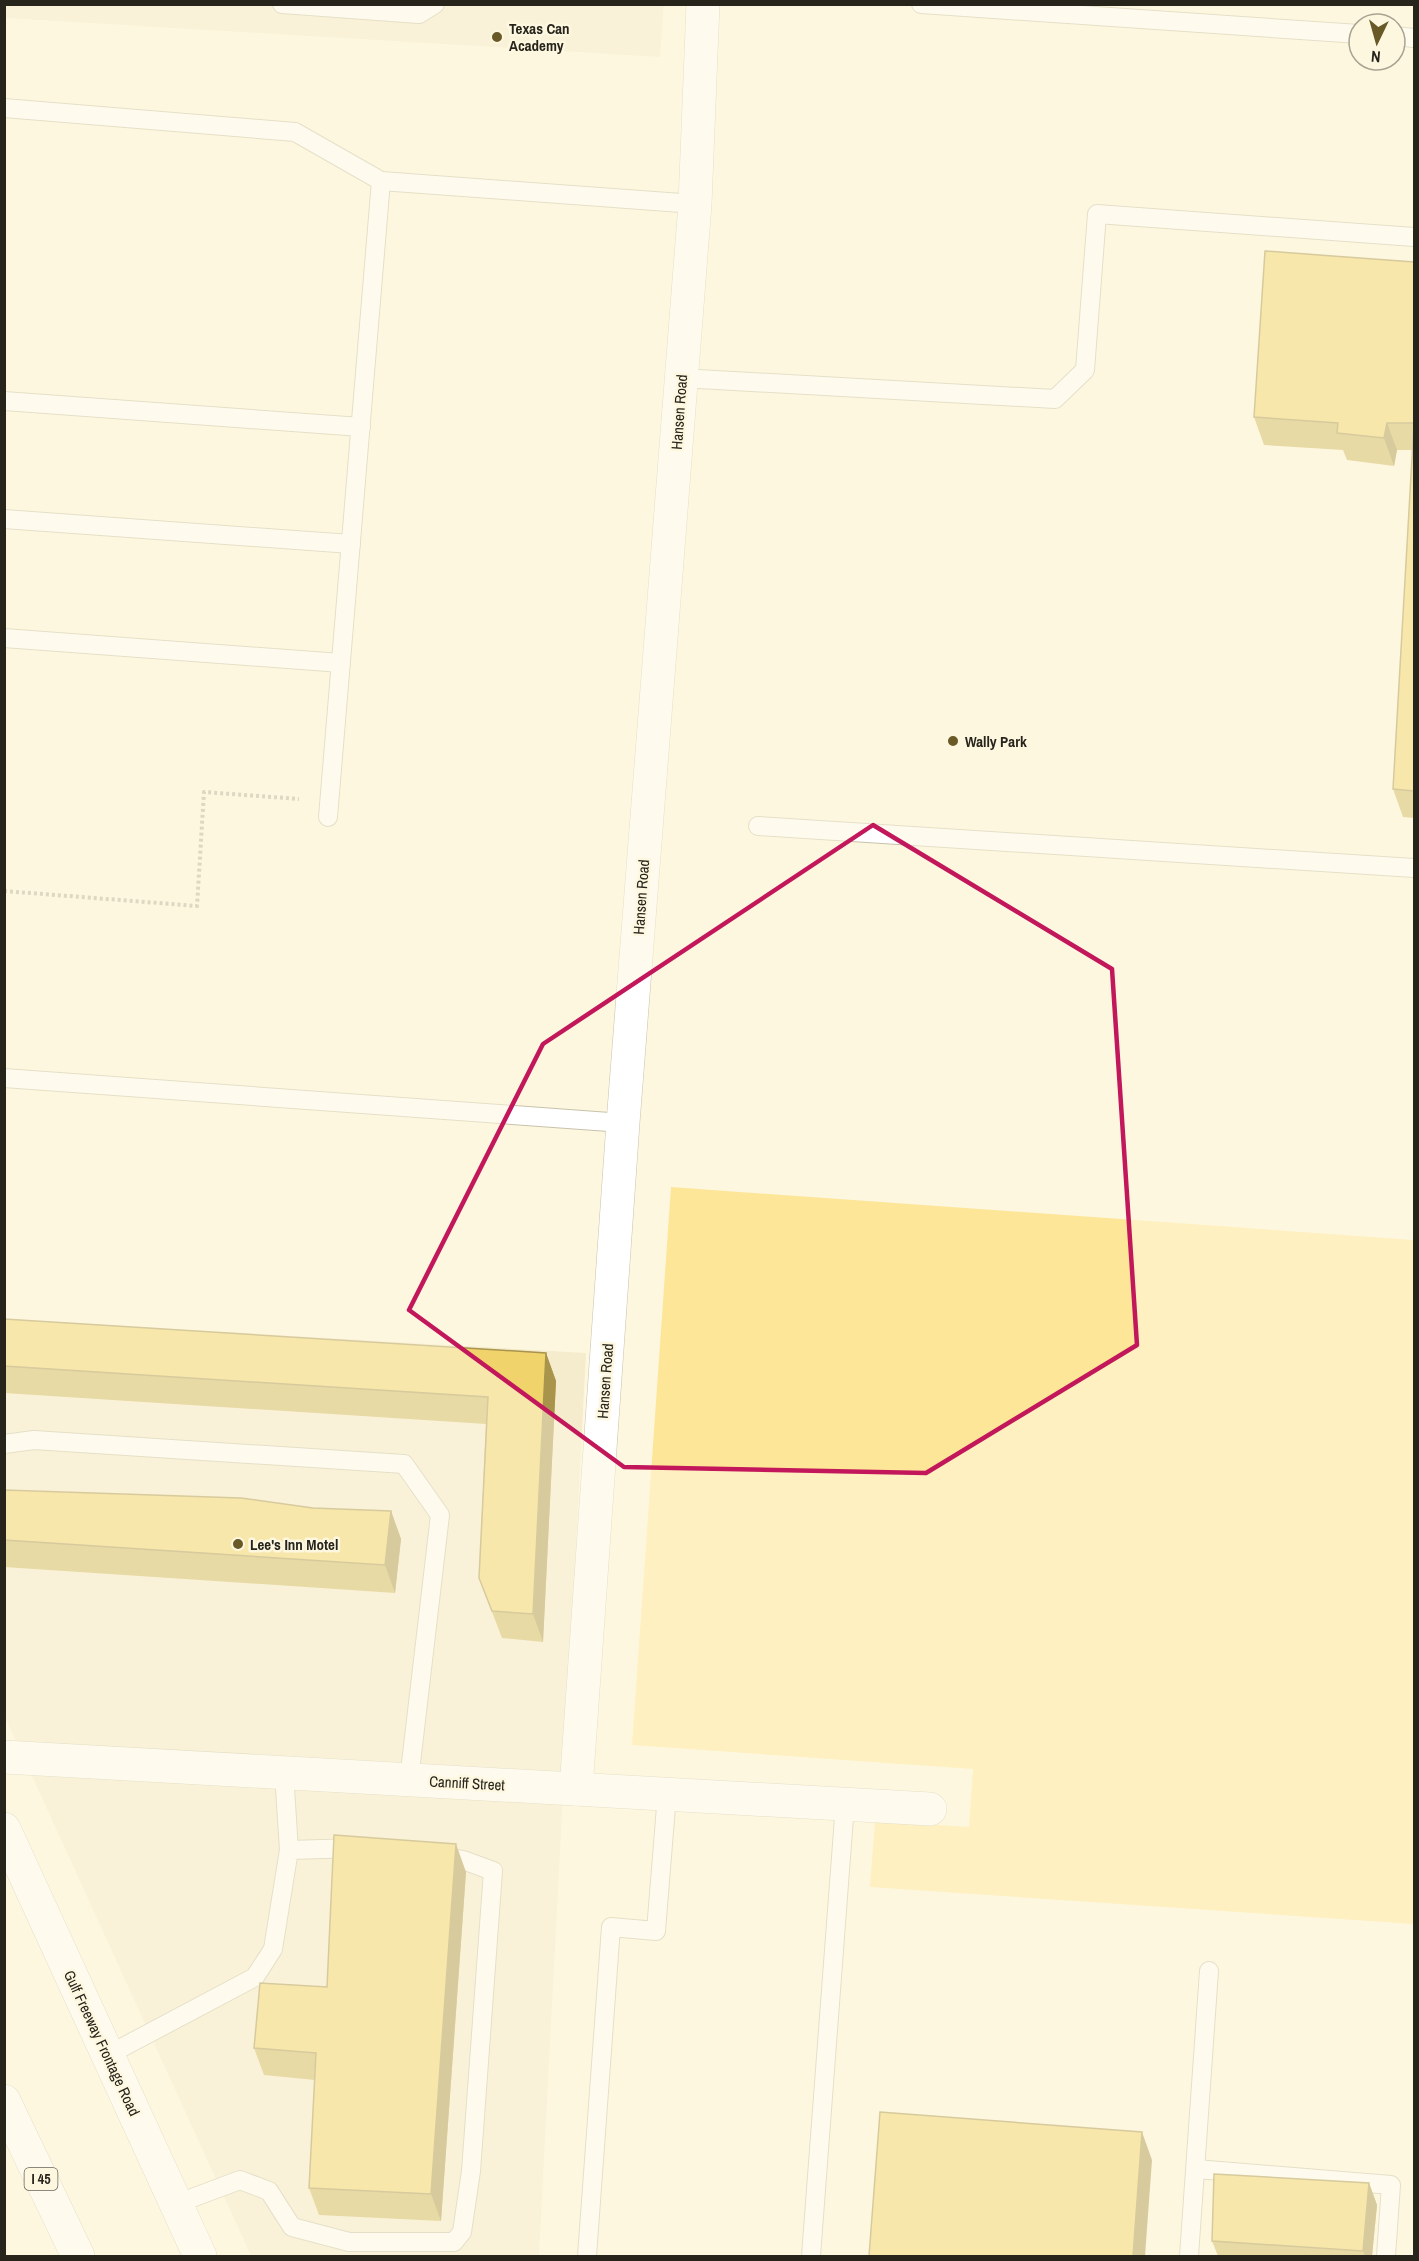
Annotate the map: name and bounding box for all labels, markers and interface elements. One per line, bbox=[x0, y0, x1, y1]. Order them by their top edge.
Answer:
north arrow bbox=[1347, 12, 1407, 72]
place label: Texas Can Academy bbox=[509, 18, 570, 56]
marker: Texas Can Academy bbox=[490, 30, 504, 44]
text: N bbox=[1370, 46, 1381, 68]
street label: Hansen Road bbox=[666, 374, 692, 450]
place label: Wally Park bbox=[965, 731, 1027, 752]
marker: Wally Park bbox=[946, 734, 960, 748]
street label: Hansen Road bbox=[628, 859, 654, 935]
street label: Hansen Road bbox=[592, 1343, 618, 1419]
place label: Lee's Inn Motel bbox=[250, 1534, 338, 1555]
marker: Lee's Inn Motel bbox=[231, 1537, 245, 1551]
street label: Canniff Street bbox=[429, 1771, 506, 1795]
street label: Gulf Freeway Frontage Road bbox=[59, 1967, 145, 2119]
road number: I 45 bbox=[24, 2168, 57, 2190]

